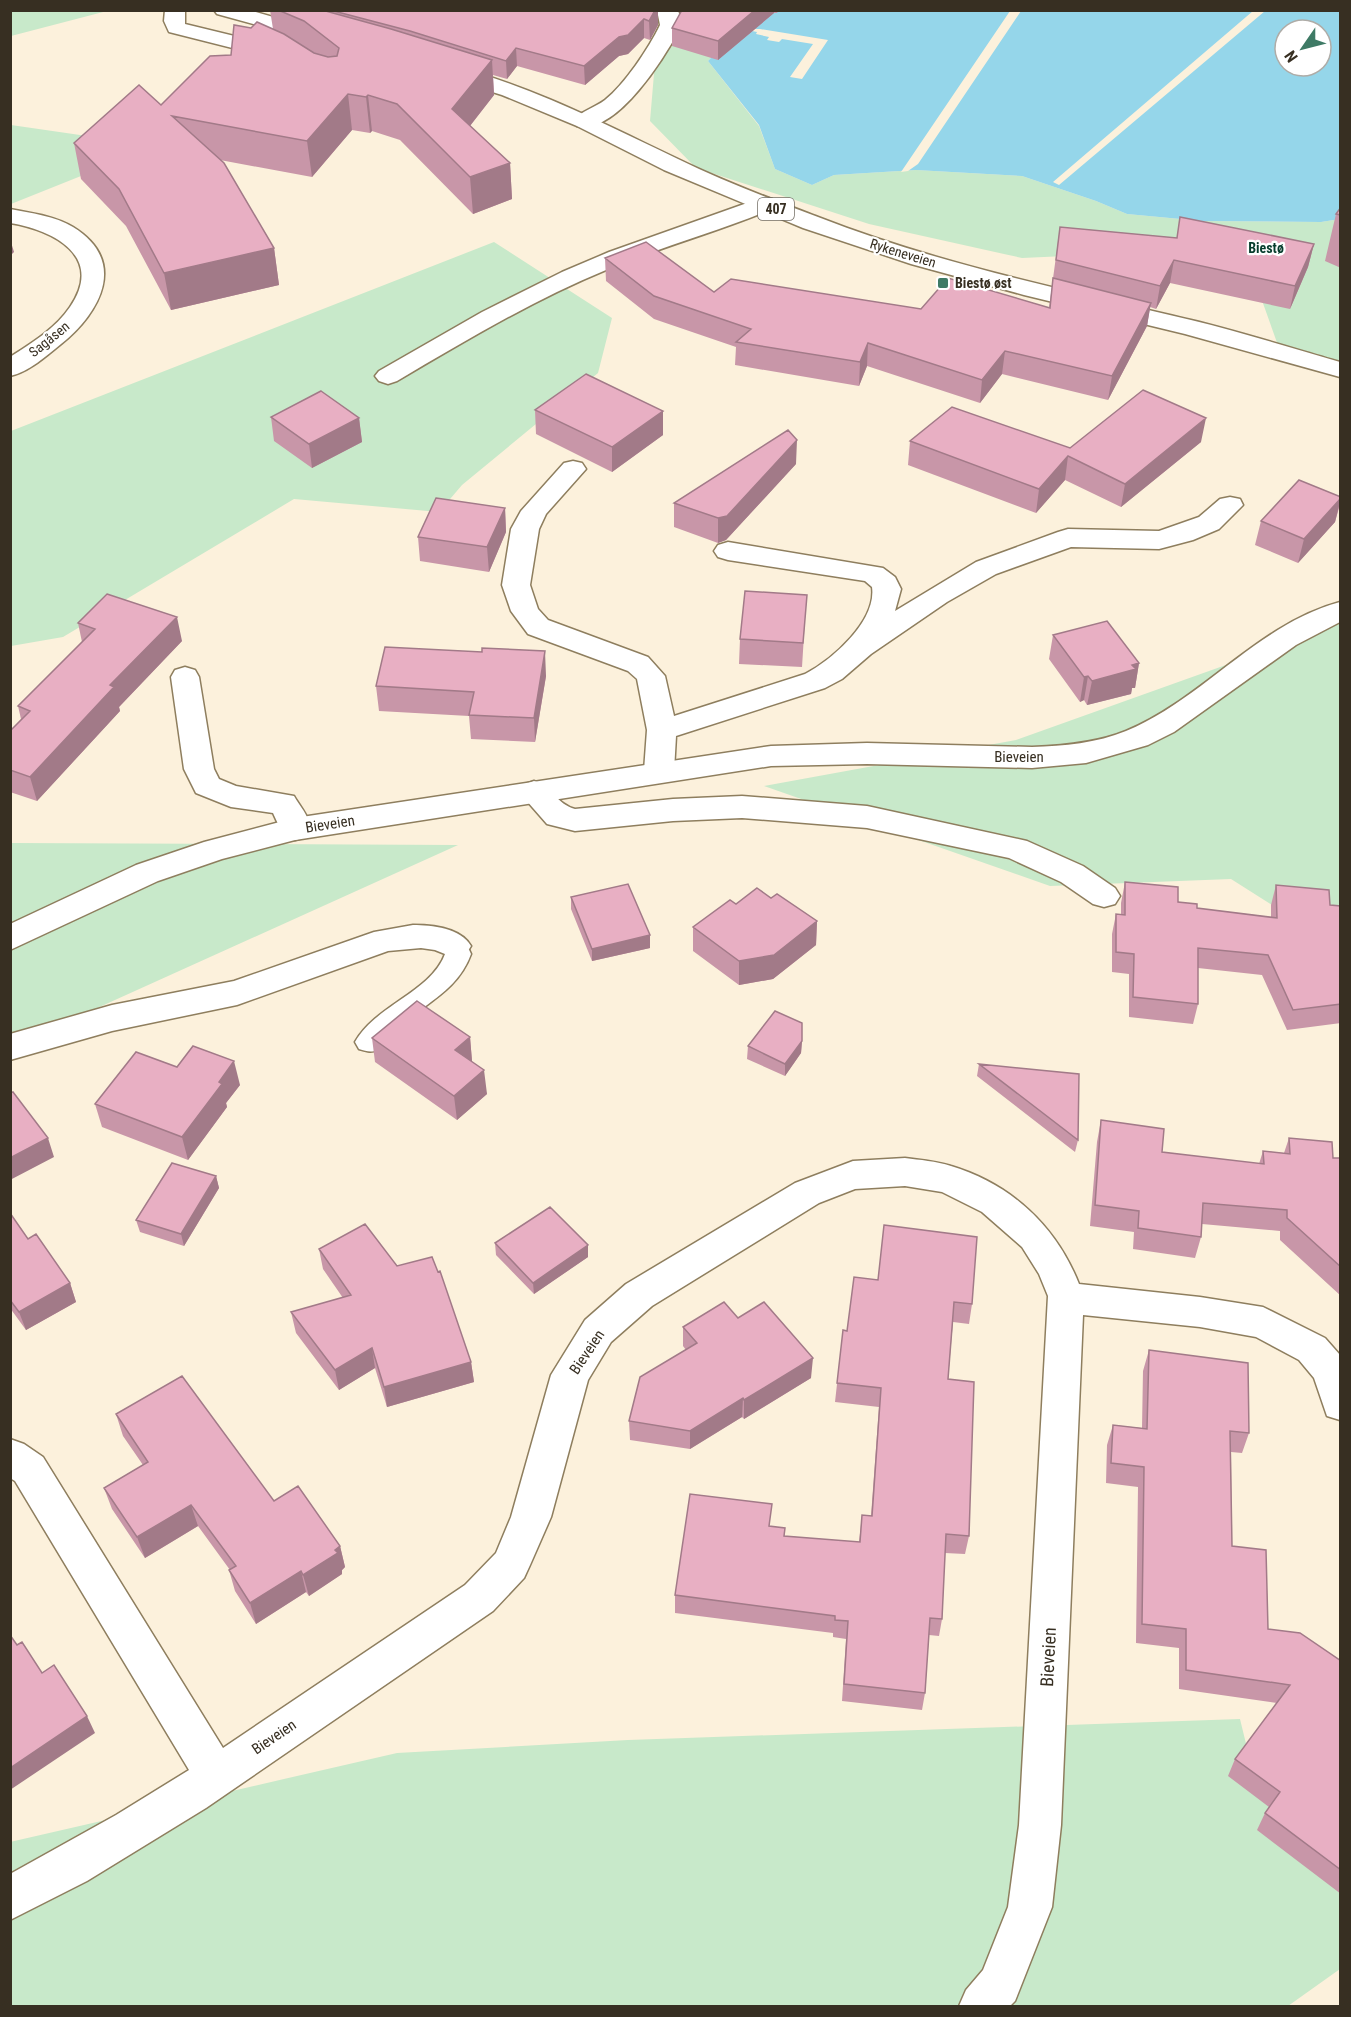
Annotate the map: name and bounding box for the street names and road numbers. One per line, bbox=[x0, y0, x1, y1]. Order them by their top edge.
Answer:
road number: 407 bbox=[758, 198, 794, 220]
street label: Rykeneveien bbox=[868, 235, 938, 271]
street label: Sagåsen bbox=[26, 318, 72, 360]
street label: Bieveien bbox=[994, 748, 1044, 766]
street label: Bieveien bbox=[304, 811, 356, 837]
street label: Bieveien bbox=[566, 1326, 608, 1378]
street label: Bieveien bbox=[1036, 1627, 1060, 1687]
street label: Bieveien bbox=[248, 1716, 300, 1758]

